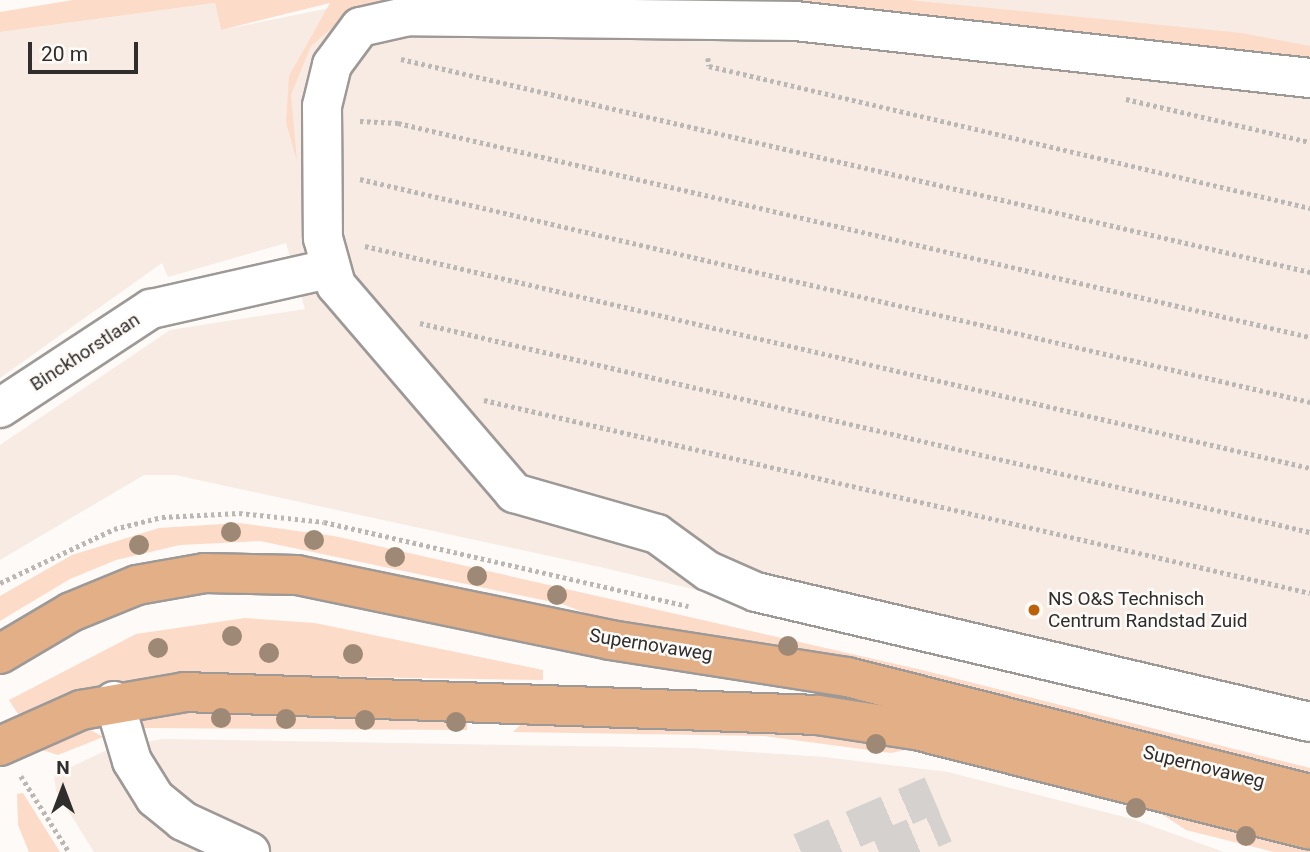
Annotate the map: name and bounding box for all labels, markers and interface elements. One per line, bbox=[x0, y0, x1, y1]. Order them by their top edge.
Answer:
scale bar bbox=[32, 28, 142, 72]
text: 20 m bbox=[41, 42, 88, 66]
street label: Binckhorstlaan bbox=[26, 308, 144, 396]
place label: NS O&S Technisch Centrum Randstad Zuid bbox=[1048, 588, 1247, 632]
marker: NS O&S Technisch Centrum Randstad Zuid bbox=[1026, 602, 1042, 618]
street label: Supernovaweg bbox=[588, 624, 714, 666]
street label: Supernovaweg bbox=[1141, 741, 1267, 793]
north arrow bbox=[28, 754, 98, 824]
text: N bbox=[56, 756, 70, 779]

